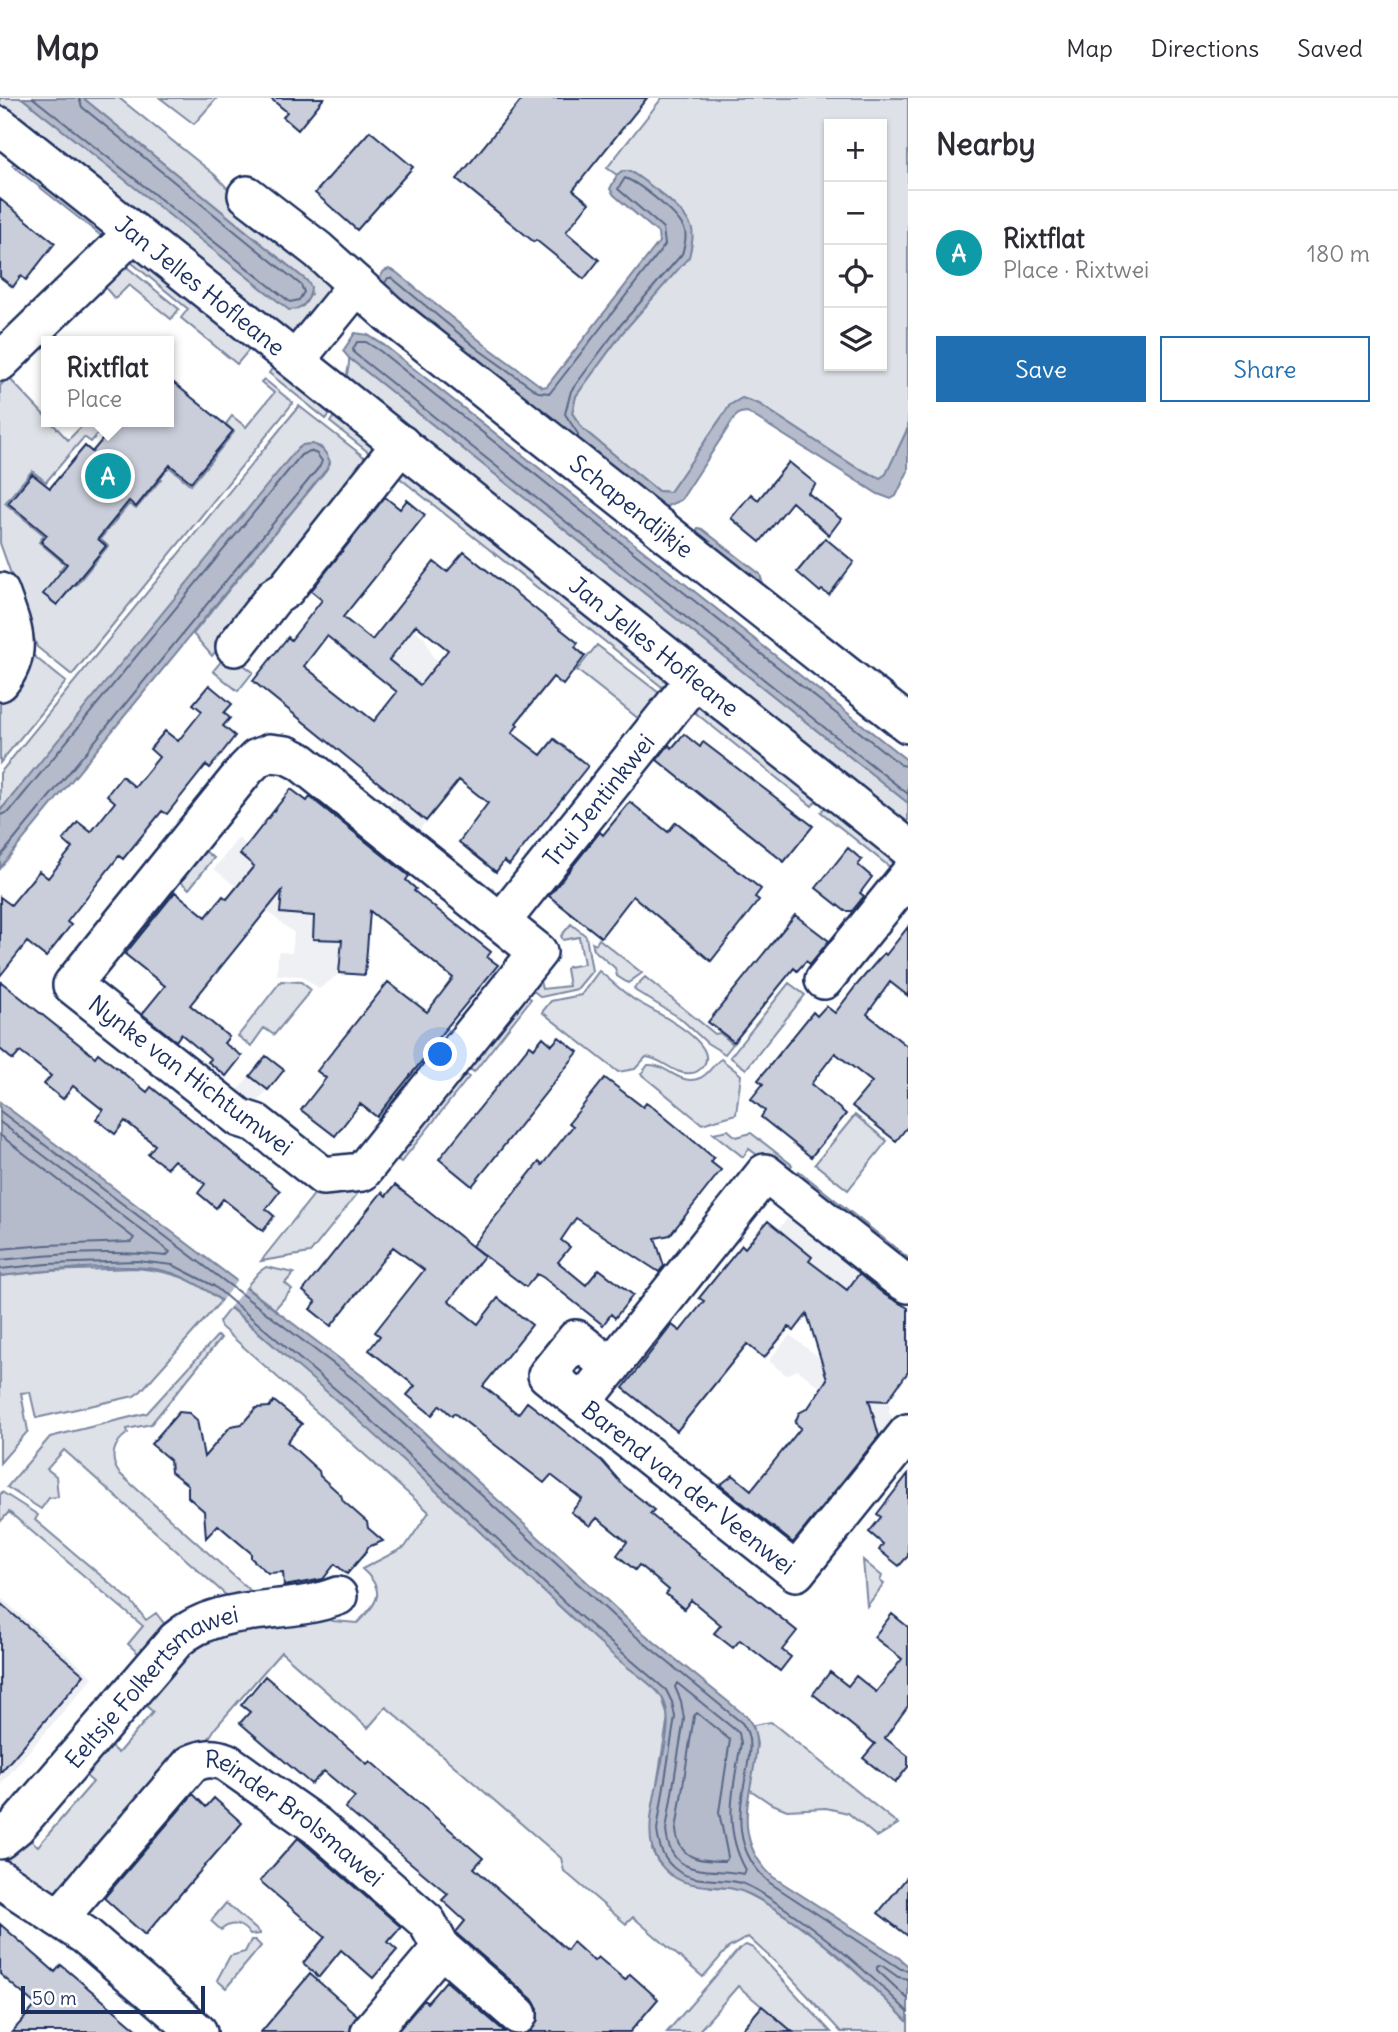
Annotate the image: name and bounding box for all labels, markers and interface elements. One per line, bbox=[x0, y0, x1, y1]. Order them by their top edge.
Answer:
text: Map bbox=[35, 27, 99, 69]
text: Map bbox=[1066, 33, 1113, 63]
text: Directions bbox=[1151, 33, 1259, 63]
text: Saved bbox=[1297, 33, 1363, 63]
map controls bbox=[824, 119, 887, 371]
button: + bbox=[824, 119, 887, 182]
text: Nearby bbox=[936, 125, 1036, 163]
button: − bbox=[824, 182, 887, 245]
street label: Jan Jelles Hofleane bbox=[110, 209, 291, 362]
text: Rixtflat bbox=[1003, 222, 1085, 255]
text: A bbox=[952, 239, 966, 268]
text: 180 m bbox=[1307, 239, 1370, 268]
button: locate bbox=[824, 245, 887, 308]
text: Place · Rixtwei bbox=[1003, 255, 1149, 284]
button: layers bbox=[824, 308, 887, 371]
popup bbox=[41, 336, 174, 427]
button: Save bbox=[936, 336, 1146, 402]
button: Share bbox=[1160, 336, 1370, 402]
text: Rixtflat bbox=[67, 351, 148, 384]
text: Place bbox=[67, 384, 122, 413]
street label: Schapendijkje bbox=[564, 448, 700, 564]
pin: A bbox=[85, 450, 131, 502]
street label: Jan Jelles Hofleane bbox=[563, 570, 745, 723]
street label: Trui Jentinkwei bbox=[536, 728, 660, 873]
street label: Nynke van Hichtumwei bbox=[83, 988, 299, 1162]
your location bbox=[423, 1037, 457, 1071]
street label: Barend van der Veenwei bbox=[576, 1394, 801, 1581]
street label: Eeltsje Folkertsmawei bbox=[58, 1599, 241, 1774]
street label: Reinder Brolsmawei bbox=[204, 1743, 390, 1893]
scale bar bbox=[21, 1983, 205, 2015]
text: 50 m bbox=[32, 1986, 77, 2010]

